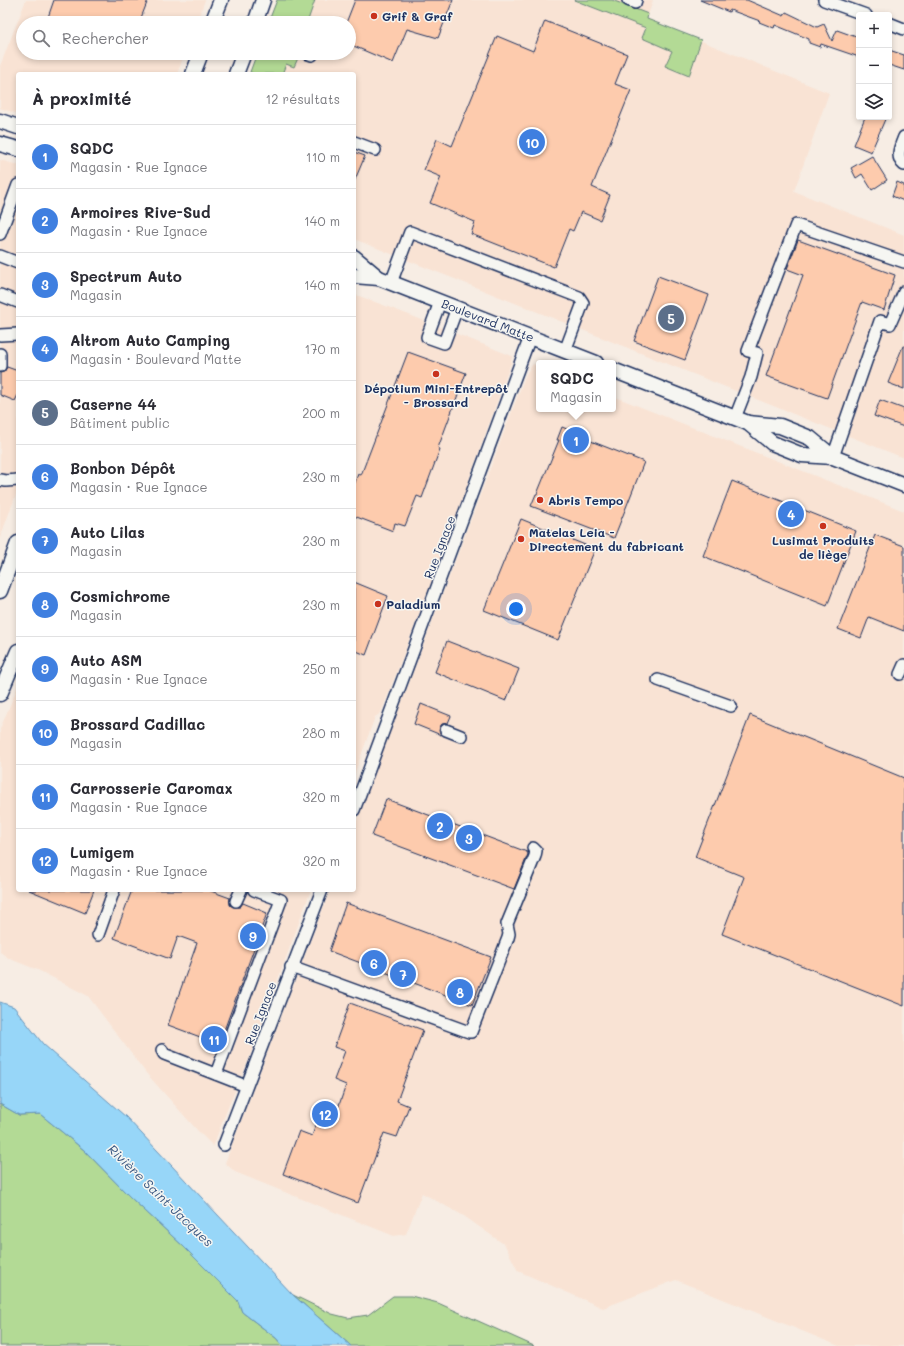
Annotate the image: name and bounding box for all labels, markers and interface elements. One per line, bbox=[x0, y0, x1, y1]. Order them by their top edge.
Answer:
place label: Grif & Graf bbox=[382, 8, 453, 24]
marker: Grif & Graf bbox=[369, 11, 379, 21]
map controls bbox=[856, 12, 892, 120]
button: + bbox=[856, 12, 892, 48]
search box bbox=[16, 16, 356, 60]
icon: search bbox=[30, 27, 52, 49]
text: Rechercher bbox=[62, 28, 149, 48]
button: − bbox=[856, 48, 892, 84]
button: layers bbox=[856, 84, 892, 120]
text: À proximité bbox=[32, 87, 131, 109]
text: 12 résultats bbox=[265, 90, 340, 107]
pin: 10 bbox=[519, 127, 545, 157]
text: SQDC bbox=[70, 138, 113, 158]
text: 1 bbox=[42, 148, 48, 165]
text: 110 m bbox=[306, 148, 340, 165]
text: Magasin · Rue Ignace bbox=[70, 158, 207, 175]
text: Armoires Rive-Sud bbox=[70, 202, 210, 222]
text: 2 bbox=[41, 212, 49, 229]
text: 140 m bbox=[304, 212, 340, 229]
text: Magasin · Rue Ignace bbox=[70, 222, 207, 239]
text: Spectrum Auto bbox=[70, 266, 182, 286]
text: 3 bbox=[41, 276, 49, 293]
text: 140 m bbox=[304, 276, 340, 293]
text: Magasin bbox=[70, 286, 122, 303]
street label: Boulevard Matte bbox=[439, 295, 537, 345]
pin: 5 bbox=[658, 303, 684, 333]
text: Altrom Auto Camping bbox=[70, 330, 230, 350]
text: 4 bbox=[41, 340, 49, 357]
text: 170 m bbox=[304, 340, 340, 357]
text: Magasin · Boulevard Matte bbox=[70, 350, 242, 367]
popup bbox=[536, 360, 616, 412]
text: SQDC bbox=[550, 368, 594, 388]
marker: Dépotium Mini-Entrepôt - Brossard bbox=[431, 369, 441, 379]
place label: Dépotium Mini-Entrepôt - Brossard bbox=[364, 380, 508, 410]
text: Magasin bbox=[550, 388, 602, 405]
text: Caserne 44 bbox=[70, 394, 157, 414]
text: 5 bbox=[41, 404, 49, 421]
text: 200 m bbox=[302, 404, 340, 421]
text: Bâtiment public bbox=[70, 414, 170, 431]
pin: 1 bbox=[563, 425, 589, 455]
text: Bonbon Dépôt bbox=[70, 458, 175, 478]
text: 6 bbox=[41, 468, 49, 485]
text: 230 m bbox=[303, 468, 340, 485]
text: Magasin · Rue Ignace bbox=[70, 478, 207, 495]
place label: Abris Tempo bbox=[548, 492, 623, 508]
marker: Abris Tempo bbox=[535, 495, 545, 505]
pin: 4 bbox=[778, 499, 804, 529]
street label: Rue Ignace bbox=[420, 513, 458, 581]
marker: Lusimat Produits de liège bbox=[818, 521, 828, 531]
text: Auto Lilas bbox=[70, 522, 145, 542]
place label: Matelas Leia - Directement du fabricant bbox=[529, 524, 684, 554]
text: 7 bbox=[41, 532, 49, 549]
text: 230 m bbox=[303, 532, 340, 549]
place label: Lusimat Produits de liège bbox=[772, 532, 874, 562]
marker: Matelas Leia - Directement du fabricant bbox=[516, 534, 526, 544]
text: Magasin bbox=[70, 542, 122, 559]
text: Cosmichrome bbox=[70, 586, 170, 606]
text: 8 bbox=[41, 596, 49, 613]
text: 230 m bbox=[303, 596, 340, 613]
place label: Paladium bbox=[386, 596, 440, 612]
marker: Paladium bbox=[373, 599, 383, 609]
your location bbox=[506, 599, 526, 619]
text: Magasin bbox=[70, 606, 122, 623]
text: Auto ASM bbox=[70, 650, 142, 670]
text: 9 bbox=[41, 660, 49, 677]
text: 250 m bbox=[303, 660, 340, 677]
text: Magasin · Rue Ignace bbox=[70, 670, 207, 687]
text: Brossard Cadillac bbox=[70, 714, 205, 734]
text: 10 bbox=[38, 724, 52, 741]
text: 280 m bbox=[302, 724, 340, 741]
text: Magasin bbox=[70, 734, 122, 751]
text: Carrosserie Caromax bbox=[70, 778, 233, 798]
text: 11 bbox=[39, 788, 51, 805]
text: 320 m bbox=[303, 788, 340, 805]
text: Magasin · Rue Ignace bbox=[70, 798, 207, 815]
pin: 2 bbox=[427, 811, 453, 841]
pin: 3 bbox=[456, 823, 482, 853]
text: Lumigem bbox=[70, 842, 134, 862]
text: 12 bbox=[38, 852, 52, 869]
text: 320 m bbox=[303, 852, 340, 869]
text: Magasin · Rue Ignace bbox=[70, 862, 207, 879]
pin: 9 bbox=[240, 921, 266, 951]
pin: 6 bbox=[361, 948, 387, 978]
pin: 7 bbox=[390, 959, 416, 989]
pin: 8 bbox=[447, 977, 473, 1007]
street label: Rue Ignace bbox=[241, 979, 279, 1047]
pin: 11 bbox=[201, 1024, 227, 1054]
pin: 12 bbox=[312, 1099, 338, 1129]
water label: Rivière Saint-Jacques bbox=[105, 1140, 217, 1250]

